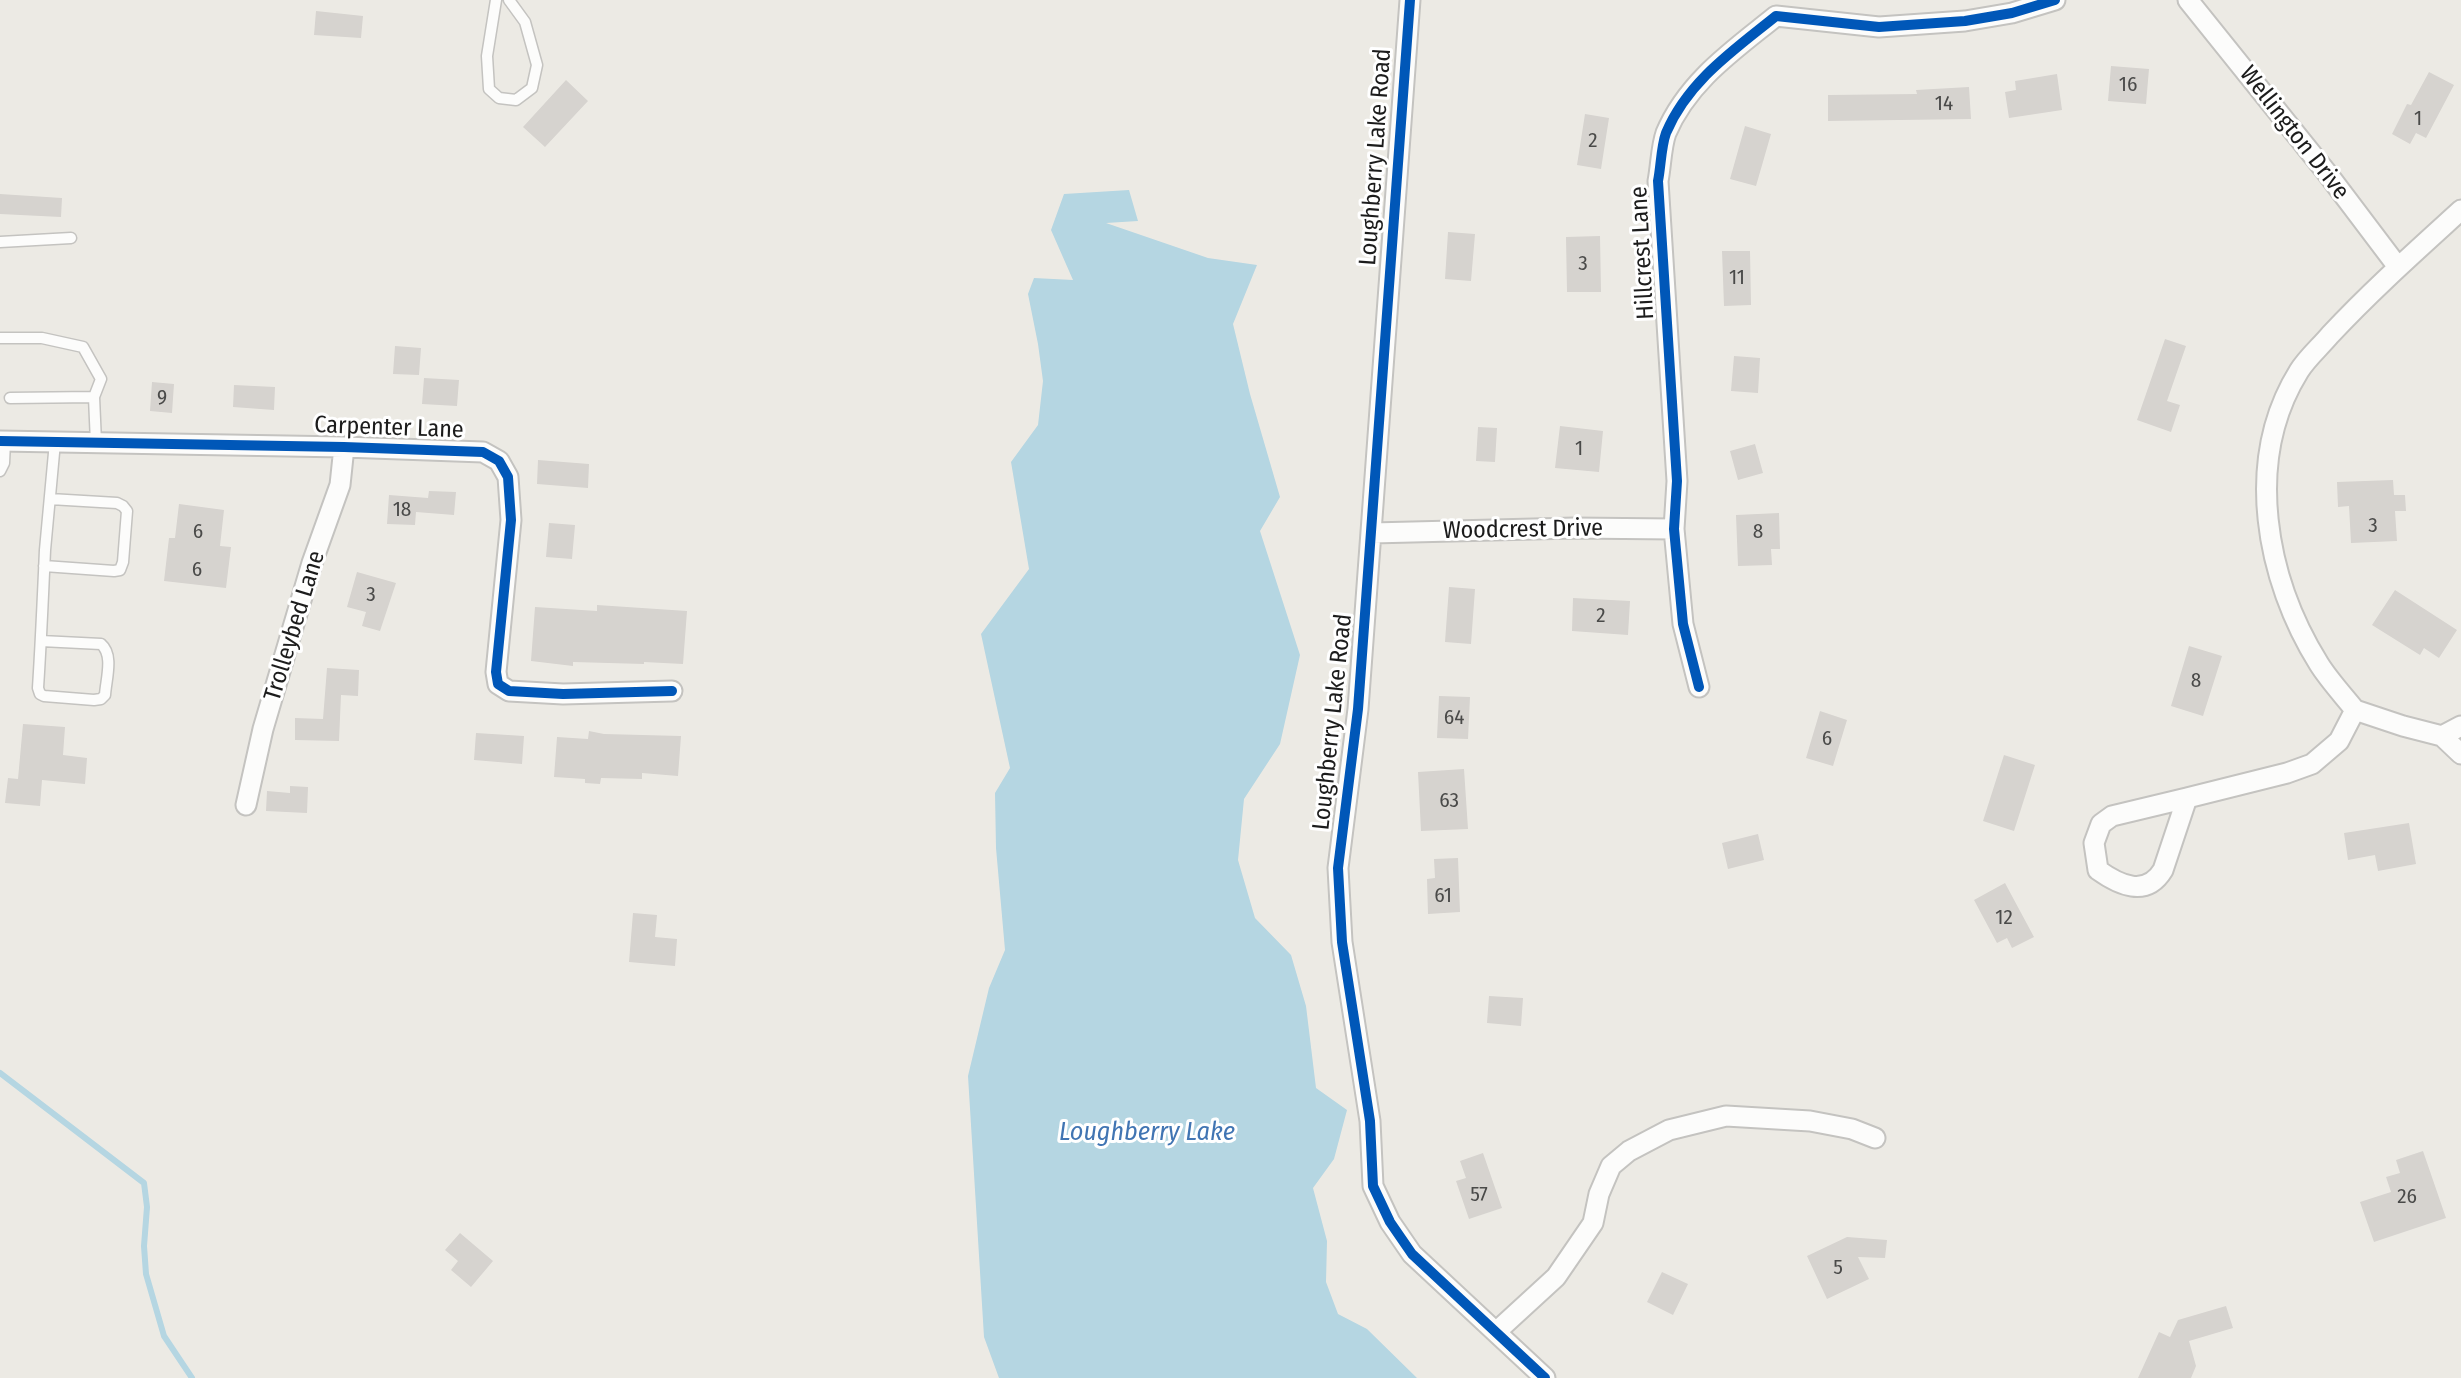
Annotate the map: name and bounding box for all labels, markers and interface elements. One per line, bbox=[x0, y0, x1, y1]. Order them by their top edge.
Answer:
street label: Loughberry Lake Road bbox=[1354, 48, 1398, 266]
street label: Wellington Drive bbox=[2233, 61, 2355, 205]
house number: 16 bbox=[2119, 72, 2137, 98]
house number: 14 bbox=[1935, 91, 1953, 117]
house number: 1 bbox=[2414, 106, 2422, 132]
house number: 2 bbox=[1588, 128, 1598, 154]
street label: Hillcrest Lane bbox=[1625, 186, 1661, 320]
house number: 3 bbox=[1578, 251, 1588, 277]
house number: 11 bbox=[1729, 265, 1745, 291]
house number: 9 bbox=[157, 385, 167, 411]
street label: Carpenter Lane bbox=[314, 411, 464, 445]
house number: 1 bbox=[1575, 436, 1583, 462]
house number: 18 bbox=[393, 497, 411, 523]
house number: 3 bbox=[2368, 513, 2378, 539]
street label: Woodcrest Drive bbox=[1443, 514, 1603, 546]
house number: 6 bbox=[193, 519, 203, 545]
house number: 8 bbox=[1753, 519, 1763, 545]
street label: Trolleybed Lane bbox=[258, 547, 332, 705]
house number: 6 bbox=[192, 557, 202, 583]
house number: 3 bbox=[366, 582, 376, 608]
house number: 2 bbox=[1596, 603, 1606, 629]
street label: Loughberry Lake Road bbox=[1307, 612, 1359, 832]
house number: 8 bbox=[2191, 668, 2201, 694]
house number: 64 bbox=[1444, 705, 1464, 731]
house number: 6 bbox=[1822, 726, 1832, 752]
house number: 63 bbox=[1439, 788, 1459, 814]
house number: 61 bbox=[1434, 883, 1452, 909]
house number: 12 bbox=[1995, 905, 2013, 931]
water label: Loughberry Lake bbox=[1059, 1117, 1235, 1149]
house number: 57 bbox=[1470, 1182, 1488, 1208]
house number: 26 bbox=[2397, 1184, 2417, 1210]
house number: 5 bbox=[1833, 1255, 1843, 1281]

